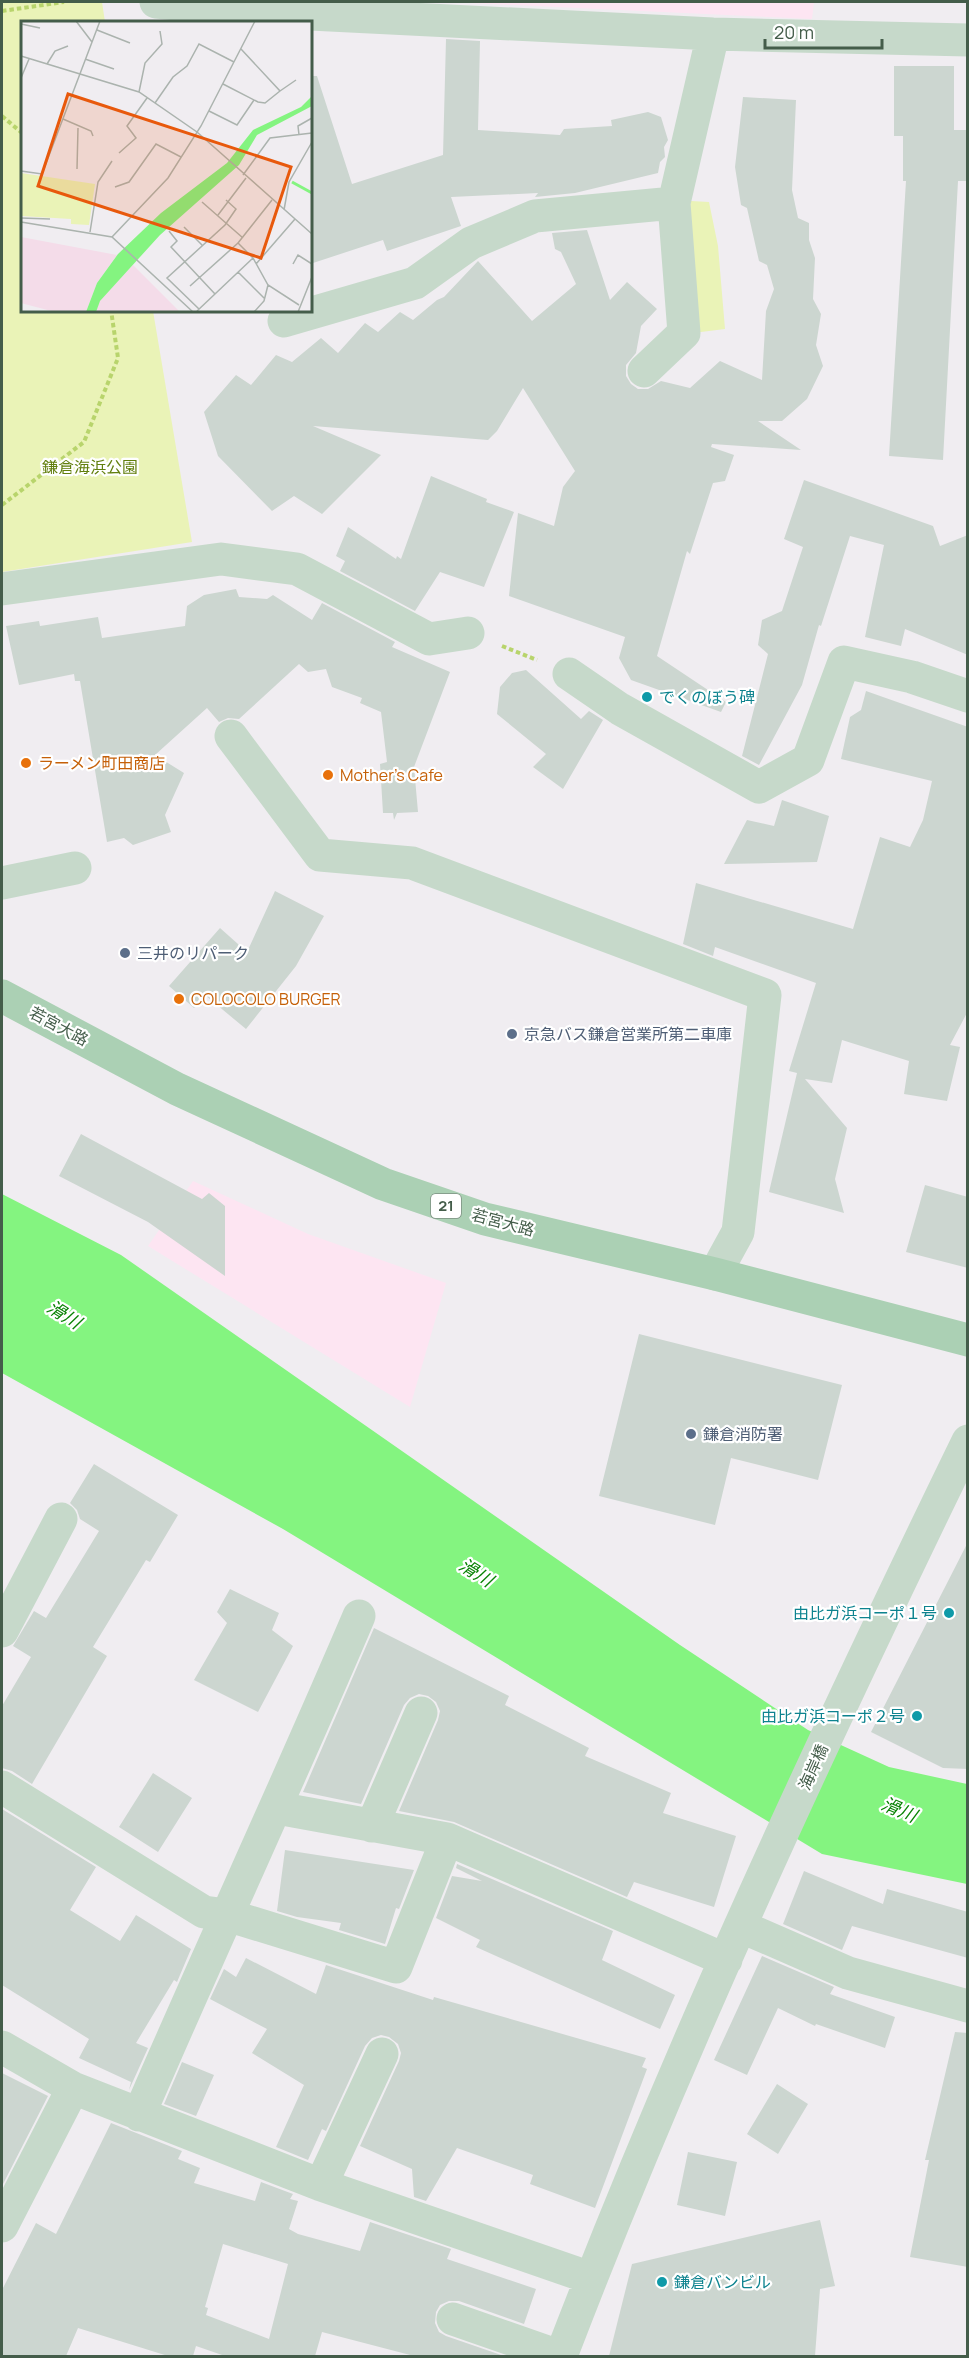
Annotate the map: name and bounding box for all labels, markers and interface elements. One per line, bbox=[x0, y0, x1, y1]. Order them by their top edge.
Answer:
scale bar bbox=[765, 12, 882, 50]
text: 20 m bbox=[774, 20, 814, 44]
inset map bbox=[21, 21, 312, 312]
park label: 鎌倉海浜公園 bbox=[42, 456, 138, 478]
place label: でくのぼう碑 bbox=[659, 686, 755, 708]
marker: でくのぼう碑 bbox=[640, 690, 654, 704]
place label: ラーメン町田商店 bbox=[38, 752, 165, 774]
marker: ラーメン町田商店 bbox=[19, 756, 33, 770]
place label: Mother's Cafe bbox=[340, 764, 443, 786]
marker: Mother's Cafe bbox=[321, 768, 335, 782]
place label: 三井のリパーク bbox=[137, 942, 249, 964]
marker: 三井のリパーク bbox=[118, 946, 132, 960]
place label: COLOCOLO BURGER bbox=[191, 988, 341, 1010]
marker: COLOCOLO BURGER bbox=[172, 992, 186, 1006]
street label: 若宮大路 bbox=[26, 1001, 92, 1051]
place label: 京急バス鎌倉営業所第二車庫 bbox=[524, 1023, 732, 1045]
marker: 京急バス鎌倉営業所第二車庫 bbox=[505, 1027, 519, 1041]
road number: 21 bbox=[431, 1194, 461, 1218]
street label: 若宮大路 bbox=[469, 1203, 537, 1241]
water label: 滑川 bbox=[43, 1294, 88, 1335]
place label: 鎌倉消防署 bbox=[703, 1423, 783, 1445]
marker: 鎌倉消防署 bbox=[684, 1427, 698, 1441]
water label: 滑川 bbox=[455, 1552, 500, 1593]
place label: 由比ガ浜コーポ１号 bbox=[793, 1602, 937, 1624]
marker: 由比ガ浜コーポ１号 bbox=[942, 1606, 956, 1620]
place label: 由比ガ浜コーポ２号 bbox=[761, 1705, 905, 1727]
marker: 由比ガ浜コーポ２号 bbox=[910, 1709, 924, 1723]
street label: 海岸橋 bbox=[793, 1741, 833, 1793]
water label: 滑川 bbox=[878, 1791, 922, 1828]
place label: 鎌倉バンビル bbox=[674, 2271, 771, 2293]
marker: 鎌倉バンビル bbox=[655, 2275, 669, 2289]

